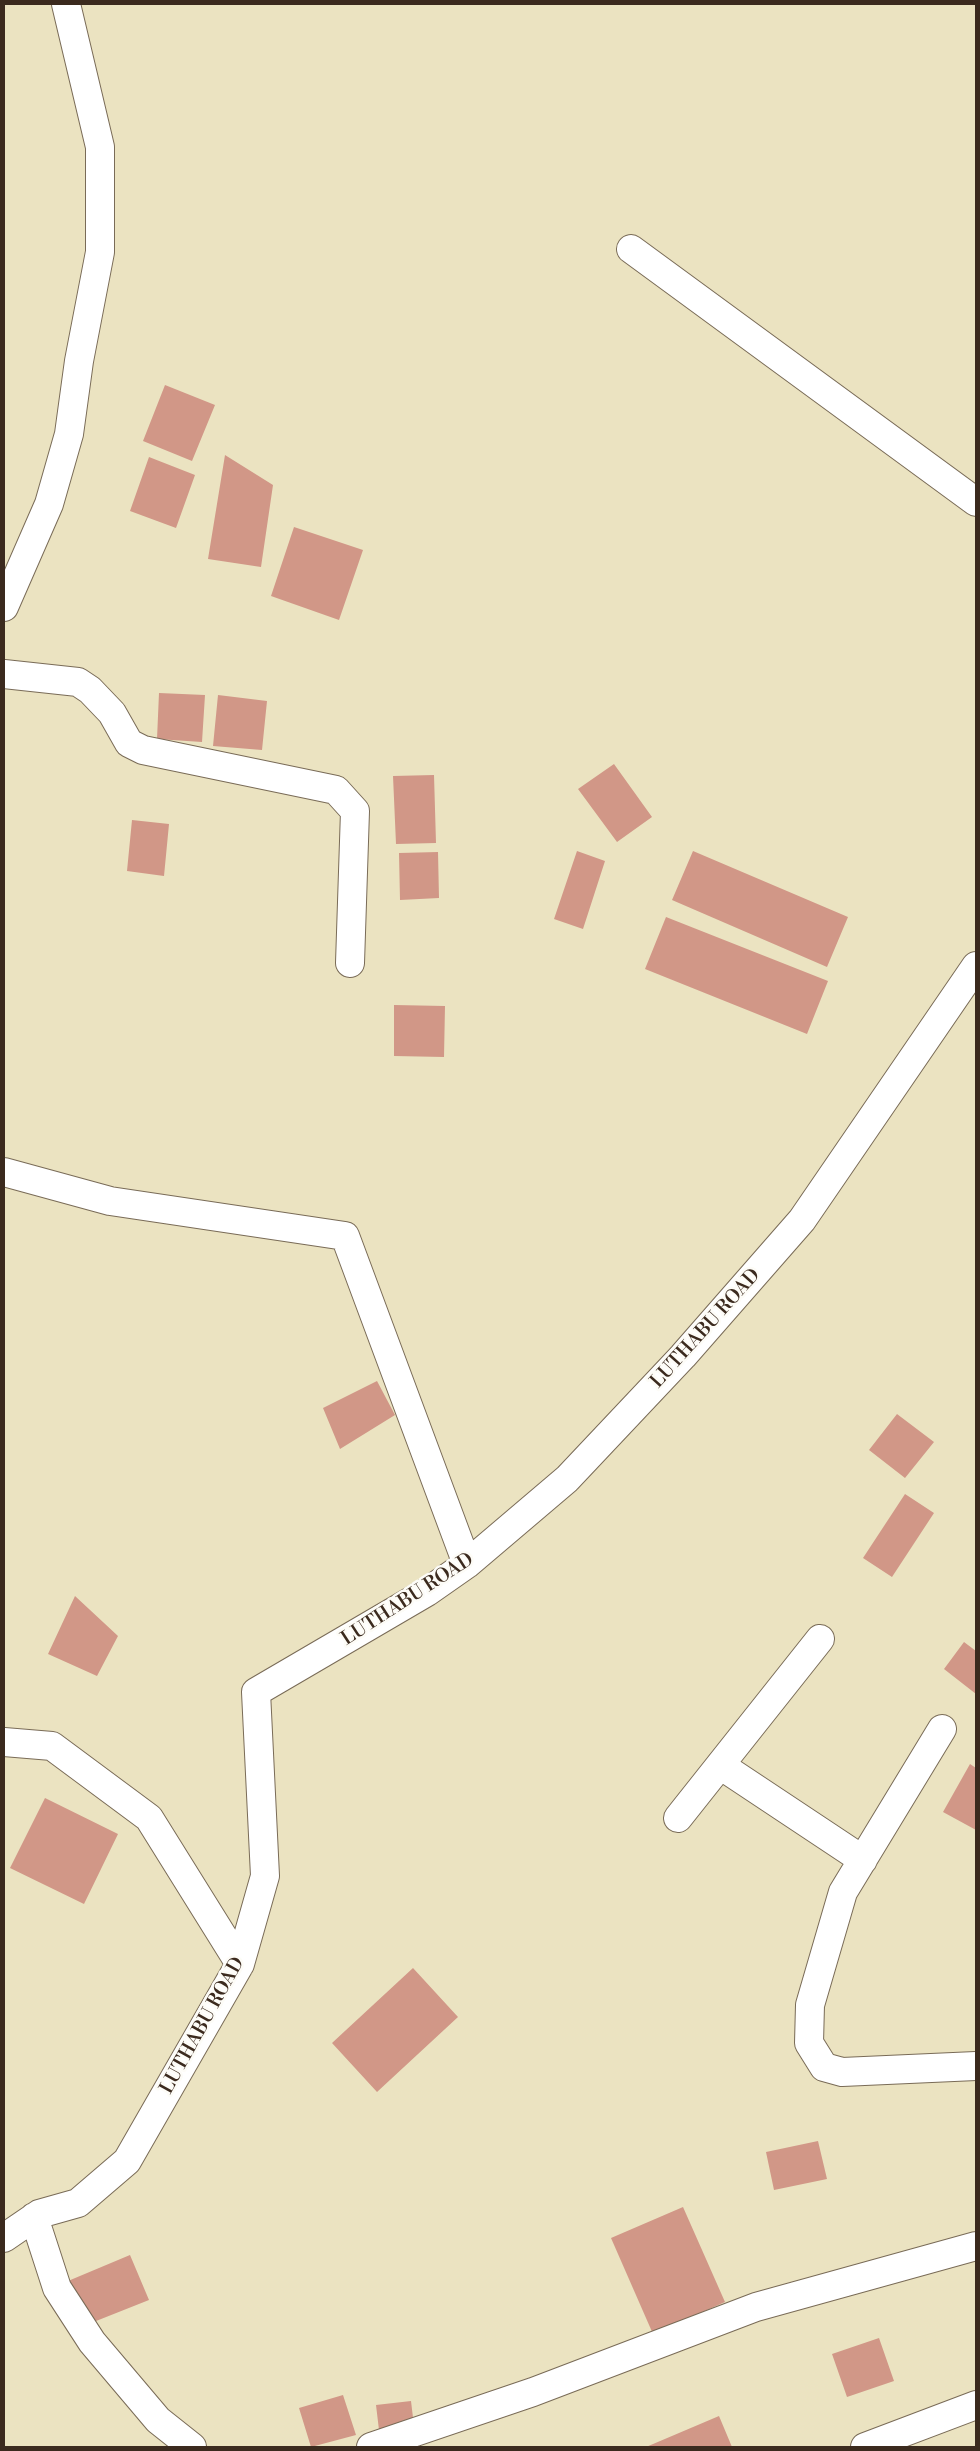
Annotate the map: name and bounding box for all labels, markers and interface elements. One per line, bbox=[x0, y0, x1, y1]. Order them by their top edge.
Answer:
street label: LUTHABU ROAD bbox=[646, 1265, 766, 1393]
street label: LUTHABU ROAD bbox=[338, 1549, 478, 1651]
street label: LUTHABU ROAD bbox=[156, 1954, 250, 2098]

